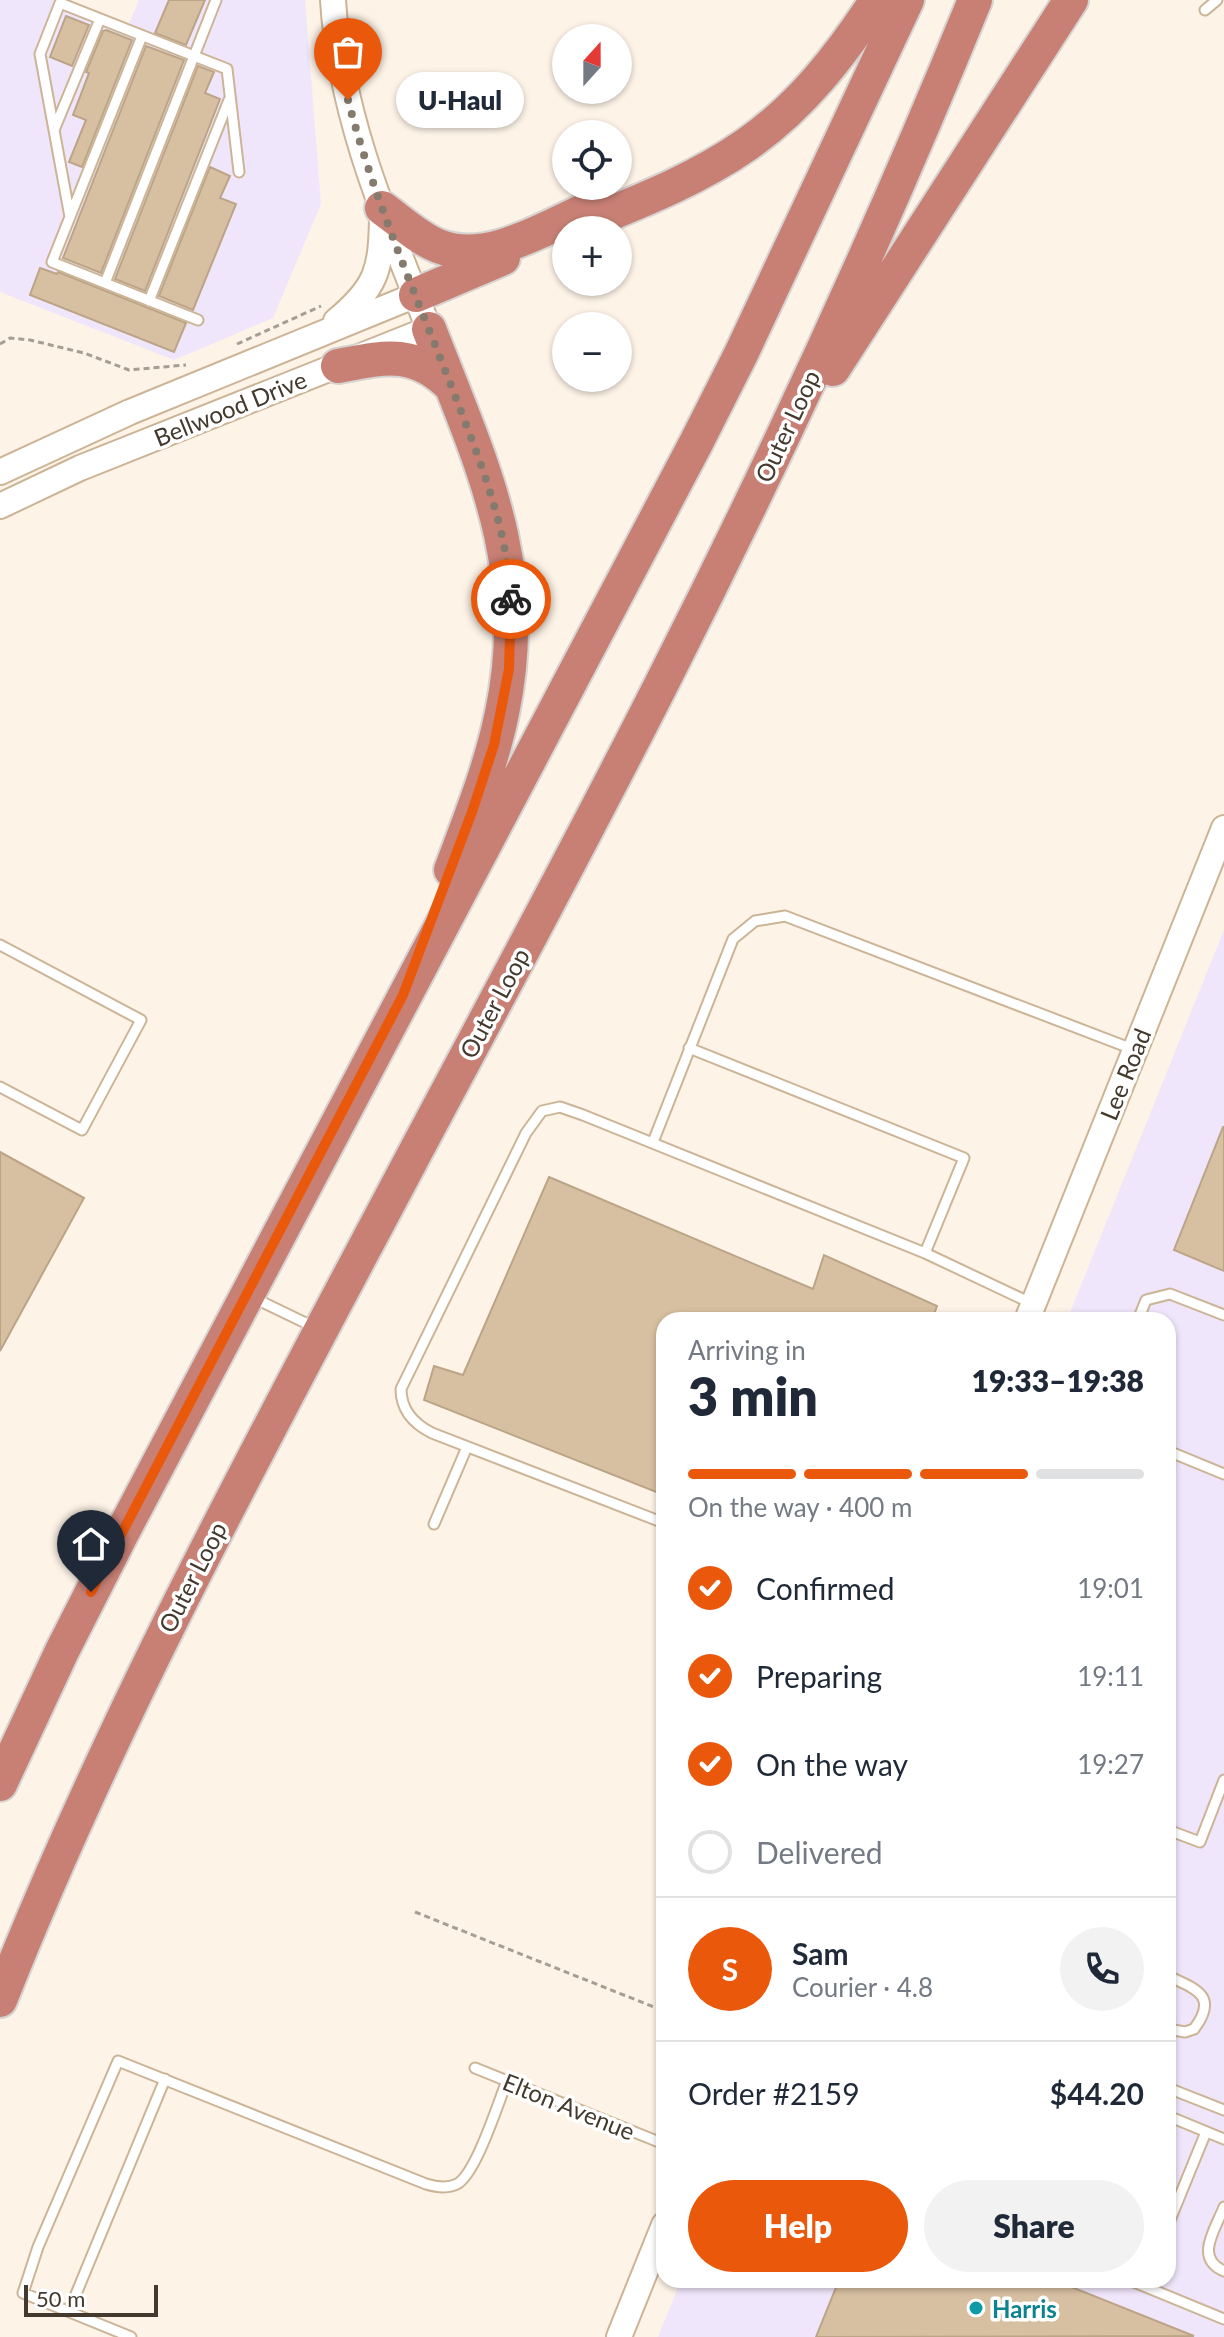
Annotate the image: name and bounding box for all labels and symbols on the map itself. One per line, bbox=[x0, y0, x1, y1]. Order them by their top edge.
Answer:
pin bbox=[314, 18, 382, 100]
north arrow bbox=[552, 24, 632, 104]
callout: U-Haul bbox=[396, 72, 524, 128]
street label: Bellwood Drive bbox=[149, 364, 311, 452]
street label: Outer Loop bbox=[748, 365, 826, 487]
courier bbox=[471, 559, 551, 639]
street label: Outer Loop bbox=[453, 943, 535, 1063]
street label: Lee Road bbox=[1094, 1024, 1156, 1124]
pin bbox=[57, 1510, 125, 1592]
street label: Outer Loop bbox=[152, 1517, 232, 1637]
street label: Elton Avenue bbox=[499, 2066, 639, 2146]
scale bar bbox=[24, 2281, 158, 2317]
place label: Harris bbox=[992, 2294, 1057, 2323]
marker: Harris bbox=[967, 2299, 985, 2317]

